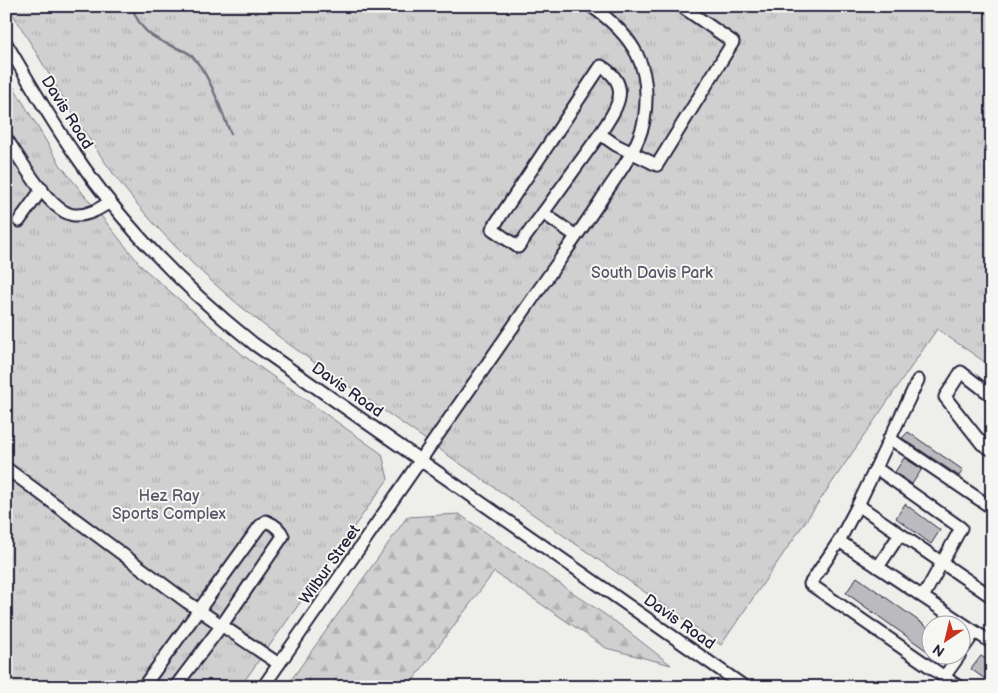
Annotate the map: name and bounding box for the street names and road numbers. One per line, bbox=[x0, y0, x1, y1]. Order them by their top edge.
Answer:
street label: Davis Road bbox=[37, 73, 97, 153]
street label: Davis Road bbox=[308, 359, 387, 422]
street label: Wilbur Street bbox=[296, 521, 365, 608]
street label: Davis Road bbox=[640, 591, 719, 654]

